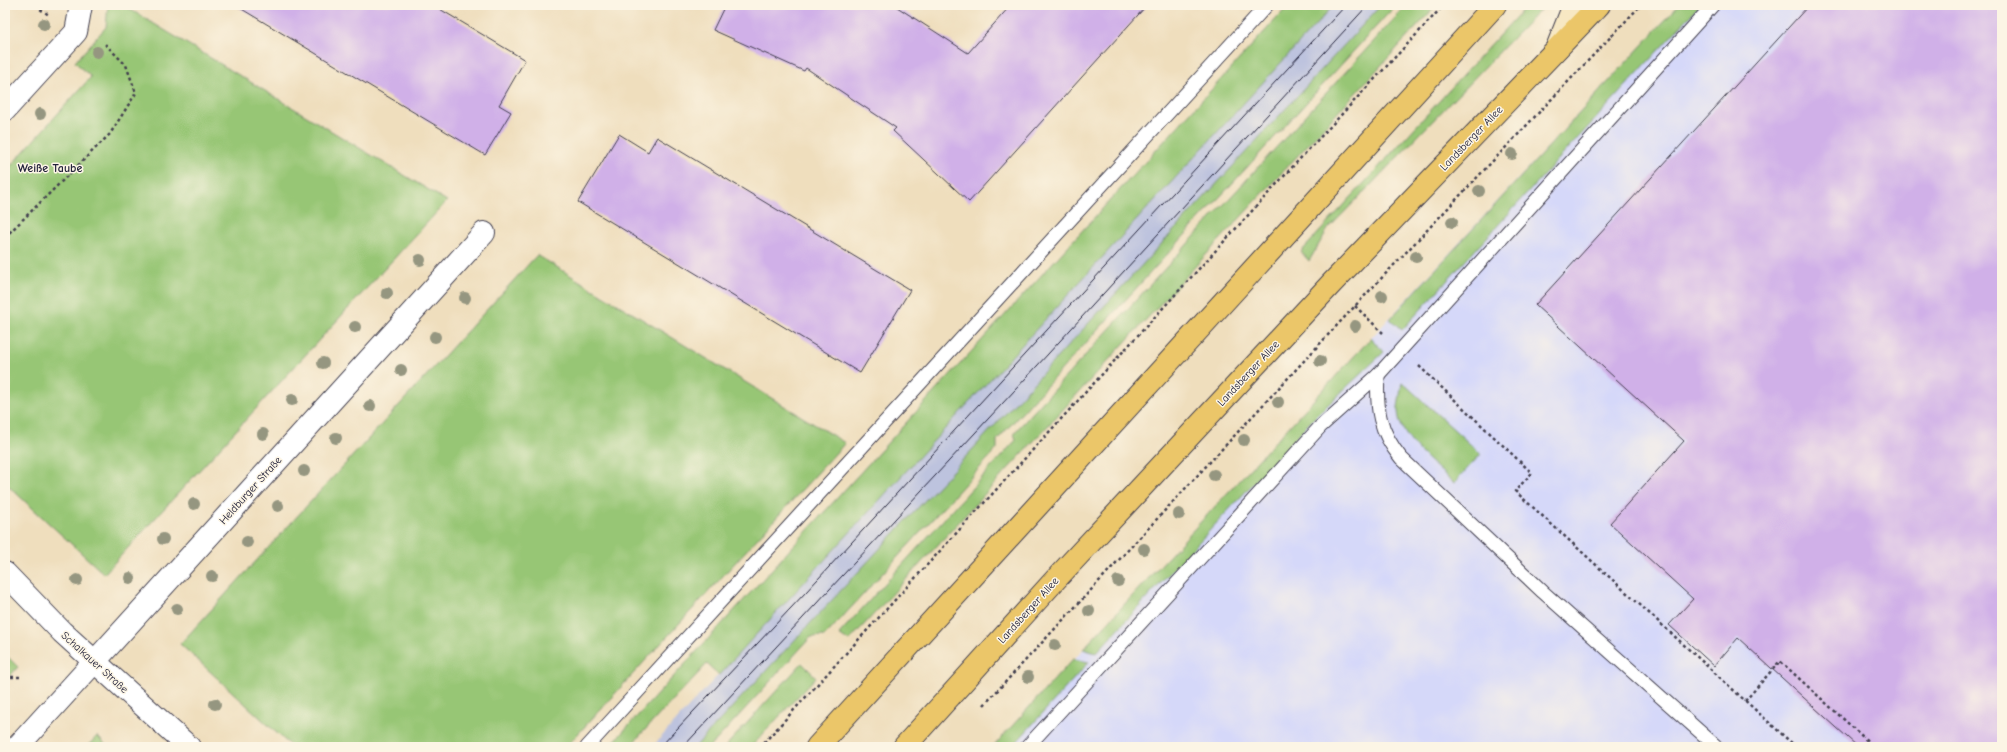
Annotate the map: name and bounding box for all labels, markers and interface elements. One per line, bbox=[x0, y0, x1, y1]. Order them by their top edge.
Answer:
street label: Landsberger Allee bbox=[1437, 103, 1506, 173]
district label: Weiße Taube bbox=[18, 161, 82, 175]
street label: Landsberger Allee bbox=[1215, 338, 1282, 409]
street label: Heldburger Straße bbox=[216, 453, 285, 527]
street label: Landsberger Allee bbox=[995, 574, 1062, 646]
street label: Schalkauer Straße bbox=[58, 629, 131, 696]

